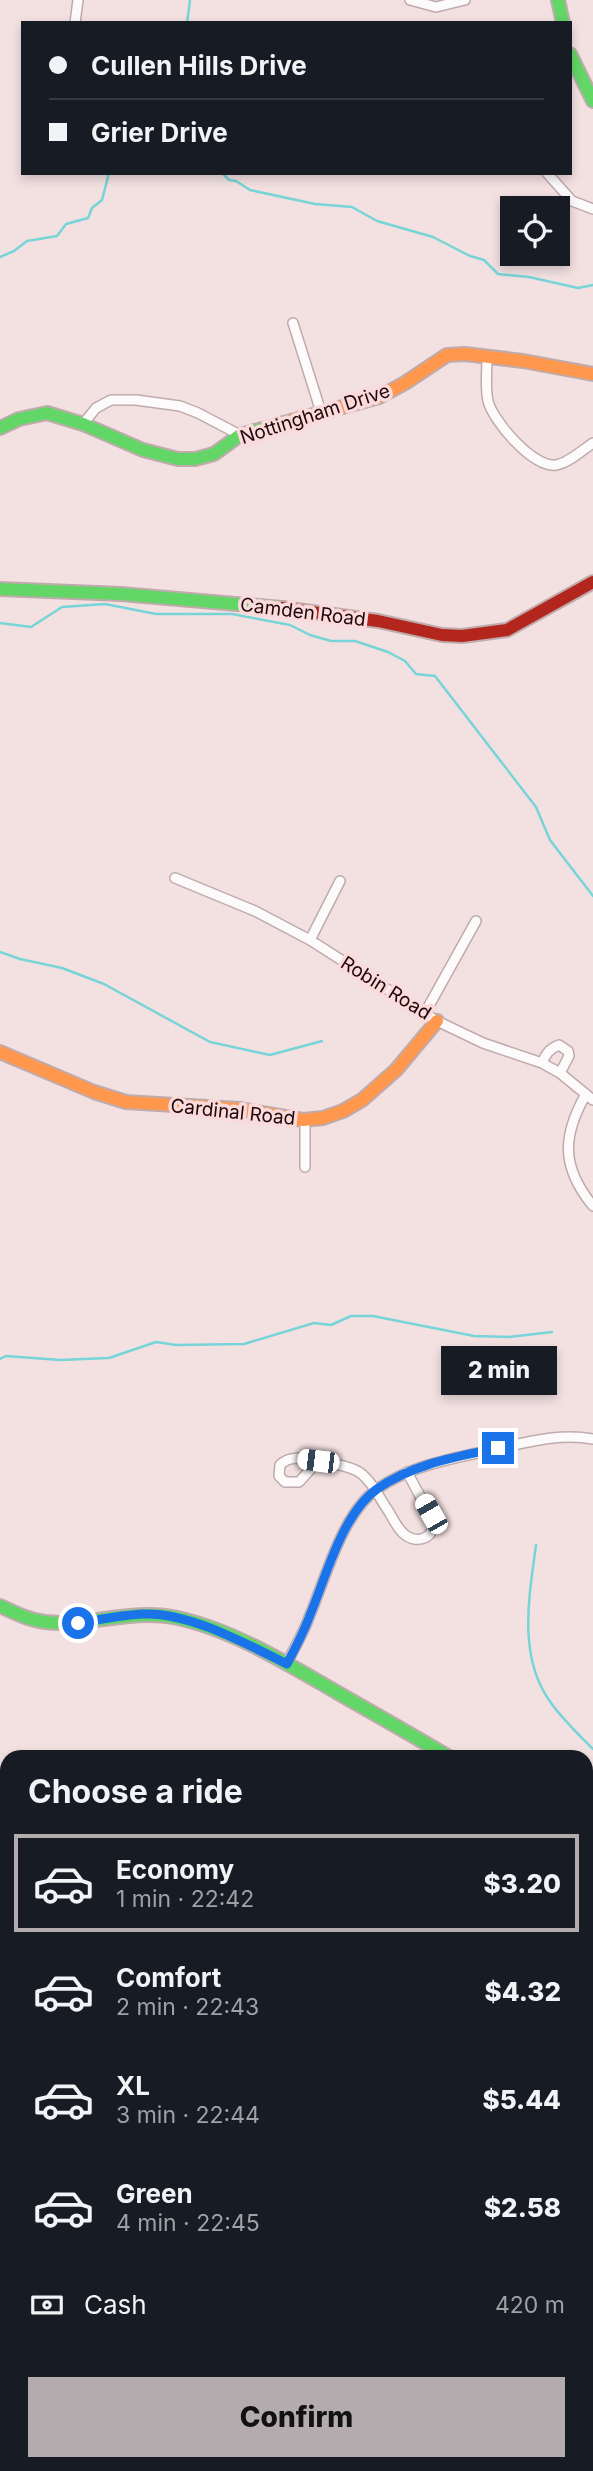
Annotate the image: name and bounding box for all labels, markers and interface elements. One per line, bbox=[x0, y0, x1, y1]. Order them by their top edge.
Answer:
text: Cullen Hills Drive bbox=[91, 50, 307, 81]
text: Grier Drive bbox=[91, 117, 228, 148]
map controls bbox=[500, 196, 570, 266]
button: locate bbox=[500, 196, 570, 266]
street label: Nottingham Drive bbox=[237, 379, 393, 449]
street label: Camden Road bbox=[239, 593, 367, 631]
street label: Robin Road bbox=[337, 951, 435, 1025]
street label: Cardinal Road bbox=[169, 1094, 297, 1130]
callout: 2 min bbox=[440, 1346, 556, 1396]
text: 2 min bbox=[468, 1356, 530, 1384]
route end bbox=[482, 1432, 514, 1464]
car bbox=[296, 1448, 341, 1474]
car bbox=[412, 1491, 451, 1537]
route start bbox=[62, 1607, 94, 1639]
text: Choose a ride bbox=[28, 1772, 243, 1811]
icon: car bbox=[32, 1852, 95, 1915]
text: Economy bbox=[116, 1854, 234, 1885]
text: $3.20 bbox=[484, 1868, 561, 1899]
text: 1 min · 22:42 bbox=[116, 1885, 254, 1913]
icon: car bbox=[32, 1960, 95, 2023]
text: Comfort bbox=[116, 1962, 221, 1993]
text: $4.32 bbox=[485, 1976, 561, 2007]
text: 2 min · 22:43 bbox=[116, 1993, 259, 2021]
icon: car bbox=[32, 2068, 95, 2131]
text: XL bbox=[116, 2070, 150, 2101]
text: $5.44 bbox=[482, 2084, 561, 2115]
text: 3 min · 22:44 bbox=[116, 2101, 260, 2129]
icon: car bbox=[32, 2176, 95, 2239]
text: Green bbox=[116, 2178, 193, 2209]
text: $2.58 bbox=[484, 2192, 561, 2223]
text: 4 min · 22:45 bbox=[116, 2209, 260, 2237]
icon: cash bbox=[28, 2286, 66, 2324]
text: Cash bbox=[84, 2289, 147, 2320]
text: 420 m bbox=[495, 2291, 565, 2319]
button: Confirm bbox=[28, 2377, 565, 2457]

